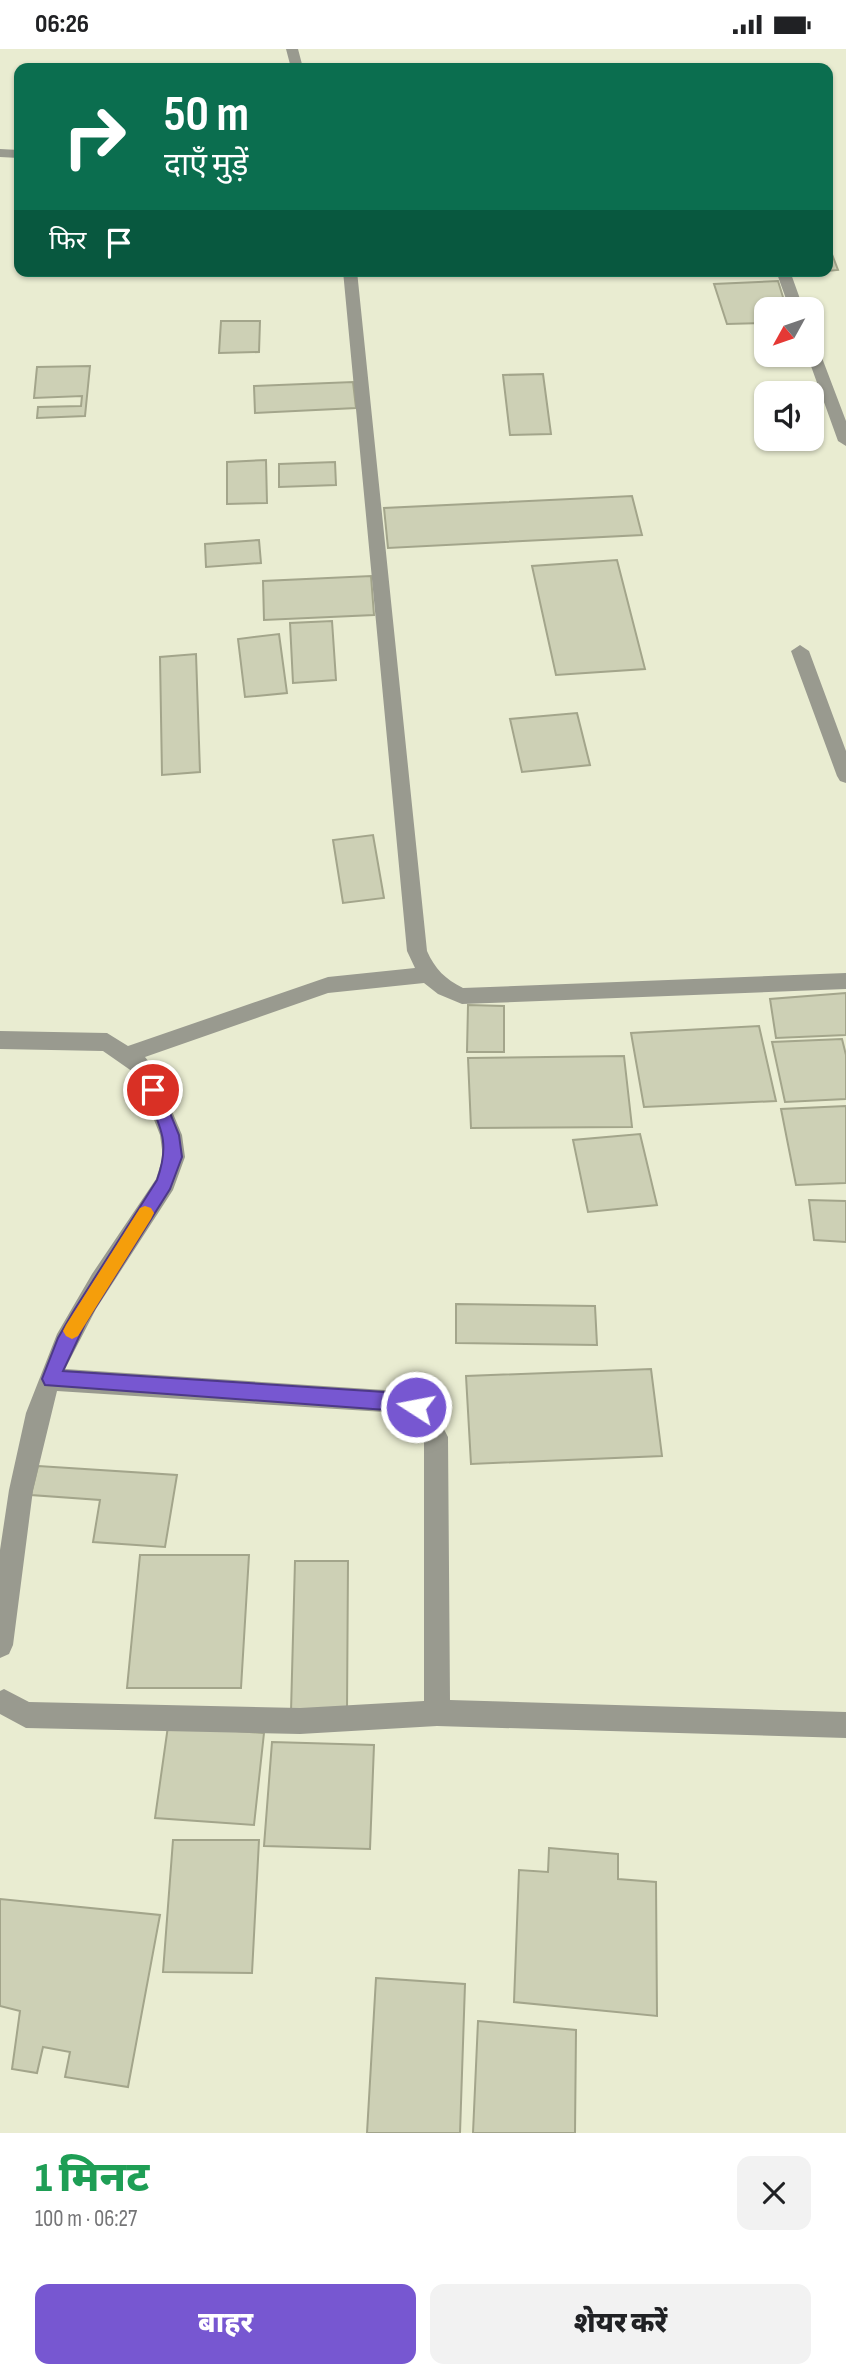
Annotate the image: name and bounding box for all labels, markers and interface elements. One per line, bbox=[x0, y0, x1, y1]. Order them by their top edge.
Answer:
text: 06:26 bbox=[35, 9, 89, 40]
text: 50 m bbox=[164, 86, 249, 145]
icon: right bbox=[49, 91, 140, 182]
text: दाएँ मुड़ें bbox=[164, 146, 248, 185]
icon: arrive bbox=[100, 224, 138, 262]
text: फिर bbox=[49, 226, 86, 257]
north arrow bbox=[754, 297, 824, 367]
map controls bbox=[754, 297, 824, 451]
button: sound bbox=[754, 381, 824, 451]
pin bbox=[123, 1060, 183, 1120]
icon: arrive bbox=[134, 1071, 172, 1109]
position arrow bbox=[379, 1370, 453, 1444]
text: 1 मिनट bbox=[35, 2153, 149, 2204]
button: close bbox=[737, 2156, 811, 2230]
text: 100 m · 06:27 bbox=[35, 2205, 137, 2233]
button: बाहर bbox=[35, 2284, 416, 2364]
button: शेयर करें bbox=[430, 2284, 811, 2364]

